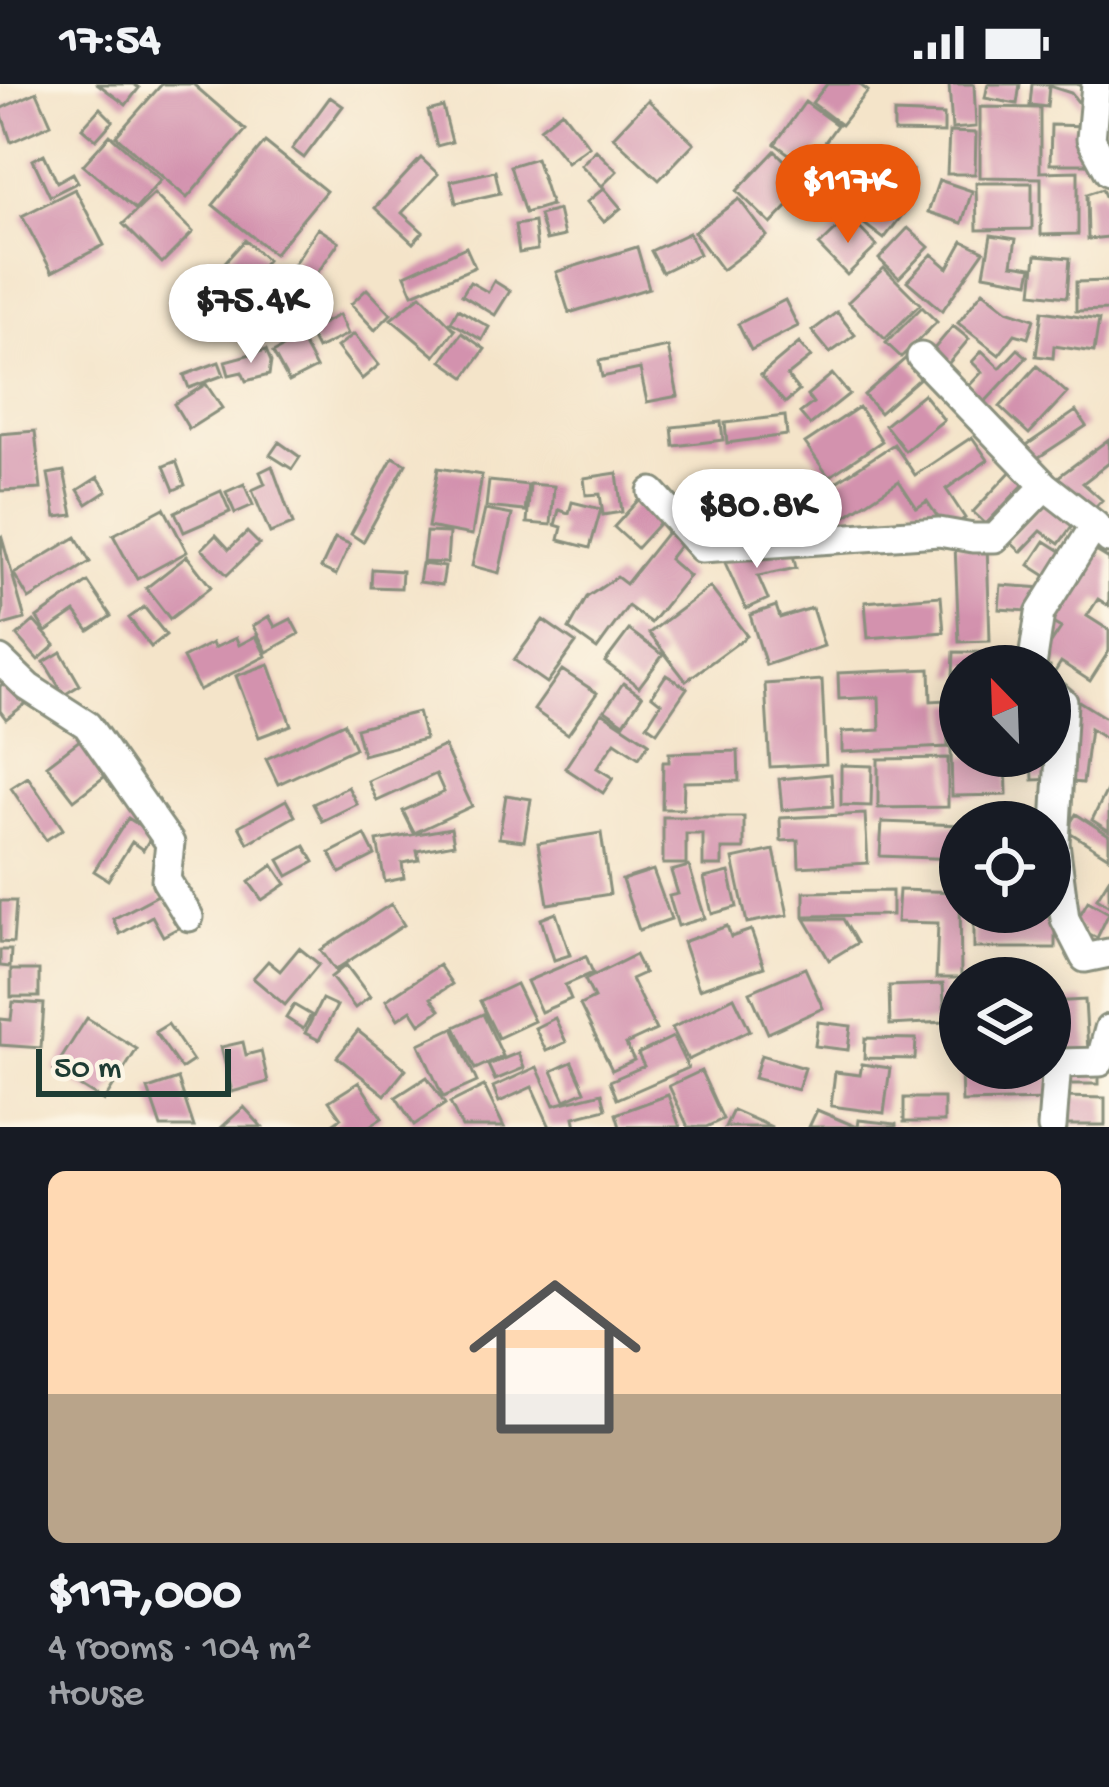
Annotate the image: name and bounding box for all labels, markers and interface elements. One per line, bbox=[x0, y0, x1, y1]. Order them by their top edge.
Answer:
text: 17:54 bbox=[60, 16, 161, 69]
pin: $117K bbox=[764, 144, 932, 246]
text: $117K bbox=[803, 160, 893, 206]
pin: $75.4K bbox=[153, 264, 349, 366]
text: $75.4K bbox=[196, 280, 306, 326]
pin: $80.8K bbox=[659, 469, 855, 571]
text: $80.8K bbox=[699, 485, 815, 531]
north arrow bbox=[939, 645, 1071, 777]
map controls bbox=[939, 645, 1071, 1089]
button: locate bbox=[939, 801, 1071, 933]
button: layers bbox=[939, 957, 1071, 1089]
scale bar bbox=[36, 1043, 231, 1096]
text: 50 m bbox=[54, 1051, 121, 1089]
icon: home bbox=[447, 1249, 663, 1465]
text: $117,000 bbox=[48, 1567, 242, 1627]
text: 4 rooms · 104 m² bbox=[48, 1627, 311, 1673]
text: House bbox=[48, 1673, 143, 1719]

